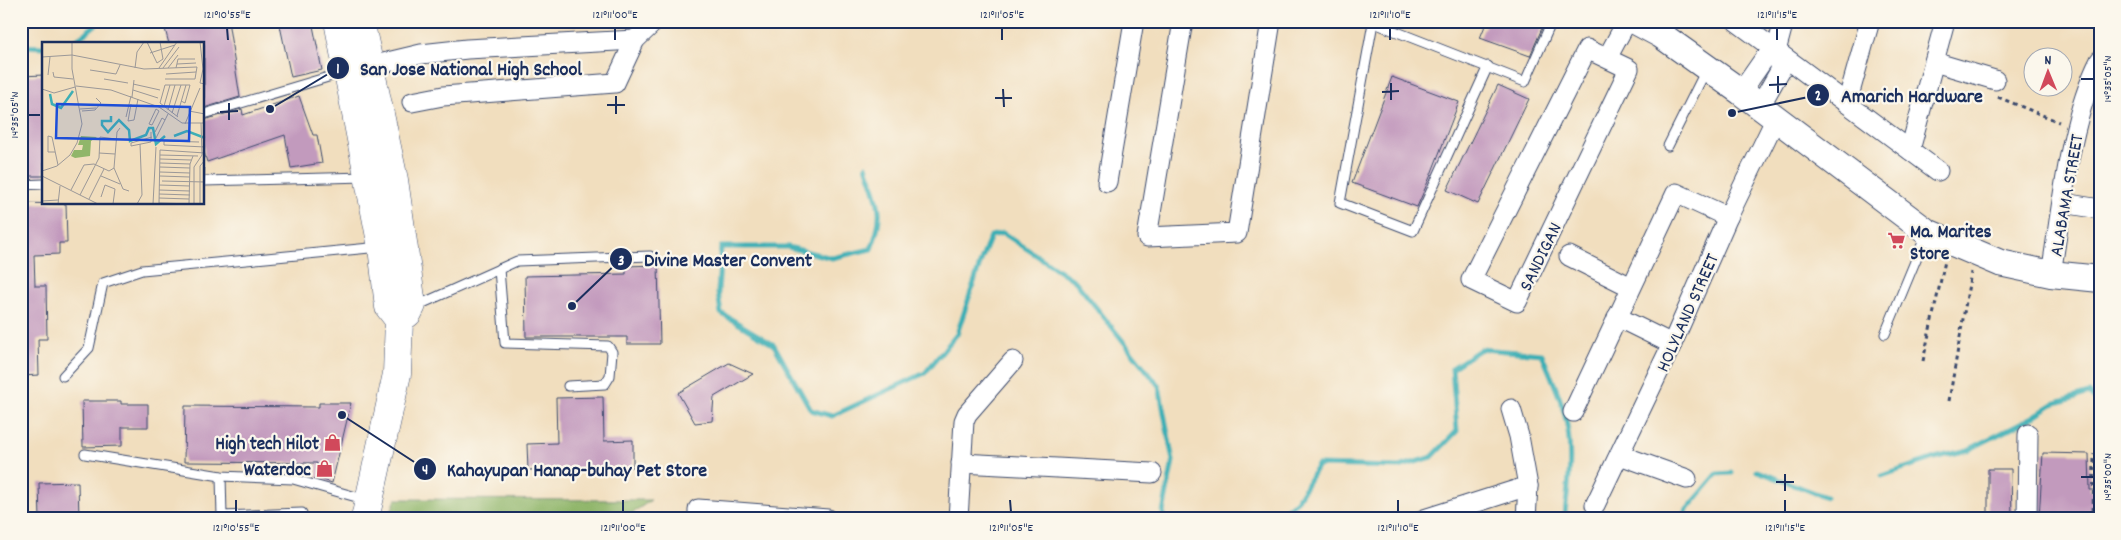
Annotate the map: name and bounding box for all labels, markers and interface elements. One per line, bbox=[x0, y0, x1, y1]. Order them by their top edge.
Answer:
text: 121°10'55"E bbox=[204, 7, 251, 24]
text: 121°11'00"E bbox=[593, 7, 638, 24]
text: 121°11'05"E bbox=[980, 7, 1024, 24]
text: 121°11'10"E bbox=[1370, 7, 1411, 24]
text: 121°11'15"E bbox=[1757, 7, 1797, 24]
inset map bbox=[42, 42, 205, 205]
north arrow bbox=[2024, 48, 2074, 98]
callout: San Jose National High School bbox=[325, 50, 592, 85]
text: N bbox=[2044, 51, 2052, 71]
text: 14°35'05"N bbox=[2100, 55, 2117, 103]
text: San Jose National High School bbox=[360, 57, 582, 85]
text: 1 bbox=[336, 59, 340, 81]
callout: Amarich Hardware bbox=[1806, 77, 1993, 112]
text: Amarich Hardware bbox=[1841, 84, 1983, 112]
text: 2 bbox=[1815, 86, 1821, 108]
text: 14°35'05"N bbox=[7, 91, 24, 139]
street label: ALABAMA STREET bbox=[2044, 132, 2093, 259]
street label: SANDIGAN bbox=[1514, 219, 1570, 296]
place label: Ma. Marites Store bbox=[1910, 220, 1992, 269]
supermarket icon: Ma. Marites Store bbox=[1886, 231, 1906, 251]
callout: Divine Master Convent bbox=[609, 242, 822, 277]
text: Divine Master Convent bbox=[644, 248, 813, 276]
street label: HOLYLAND STREET bbox=[1651, 250, 1728, 377]
text: 3 bbox=[618, 251, 625, 273]
place label: High tech Hilot bbox=[215, 432, 319, 459]
shop icon: High tech Hilot bbox=[323, 432, 343, 452]
callout: Kahayupan Hanap-buhay Pet Store bbox=[412, 451, 717, 486]
text: 14°35'00"N bbox=[2100, 453, 2117, 501]
place label: Waterdoc bbox=[244, 458, 311, 485]
shop icon: Waterdoc bbox=[315, 458, 335, 478]
text: Kahayupan Hanap-buhay Pet Store bbox=[447, 458, 707, 486]
text: 4 bbox=[422, 460, 428, 482]
text: 121°10'55"E bbox=[213, 520, 260, 537]
text: 121°11'00"E bbox=[601, 520, 646, 537]
text: 121°11'05"E bbox=[989, 520, 1033, 537]
text: 121°11'10"E bbox=[1378, 520, 1419, 537]
text: 121°11'15"E bbox=[1765, 520, 1805, 537]

